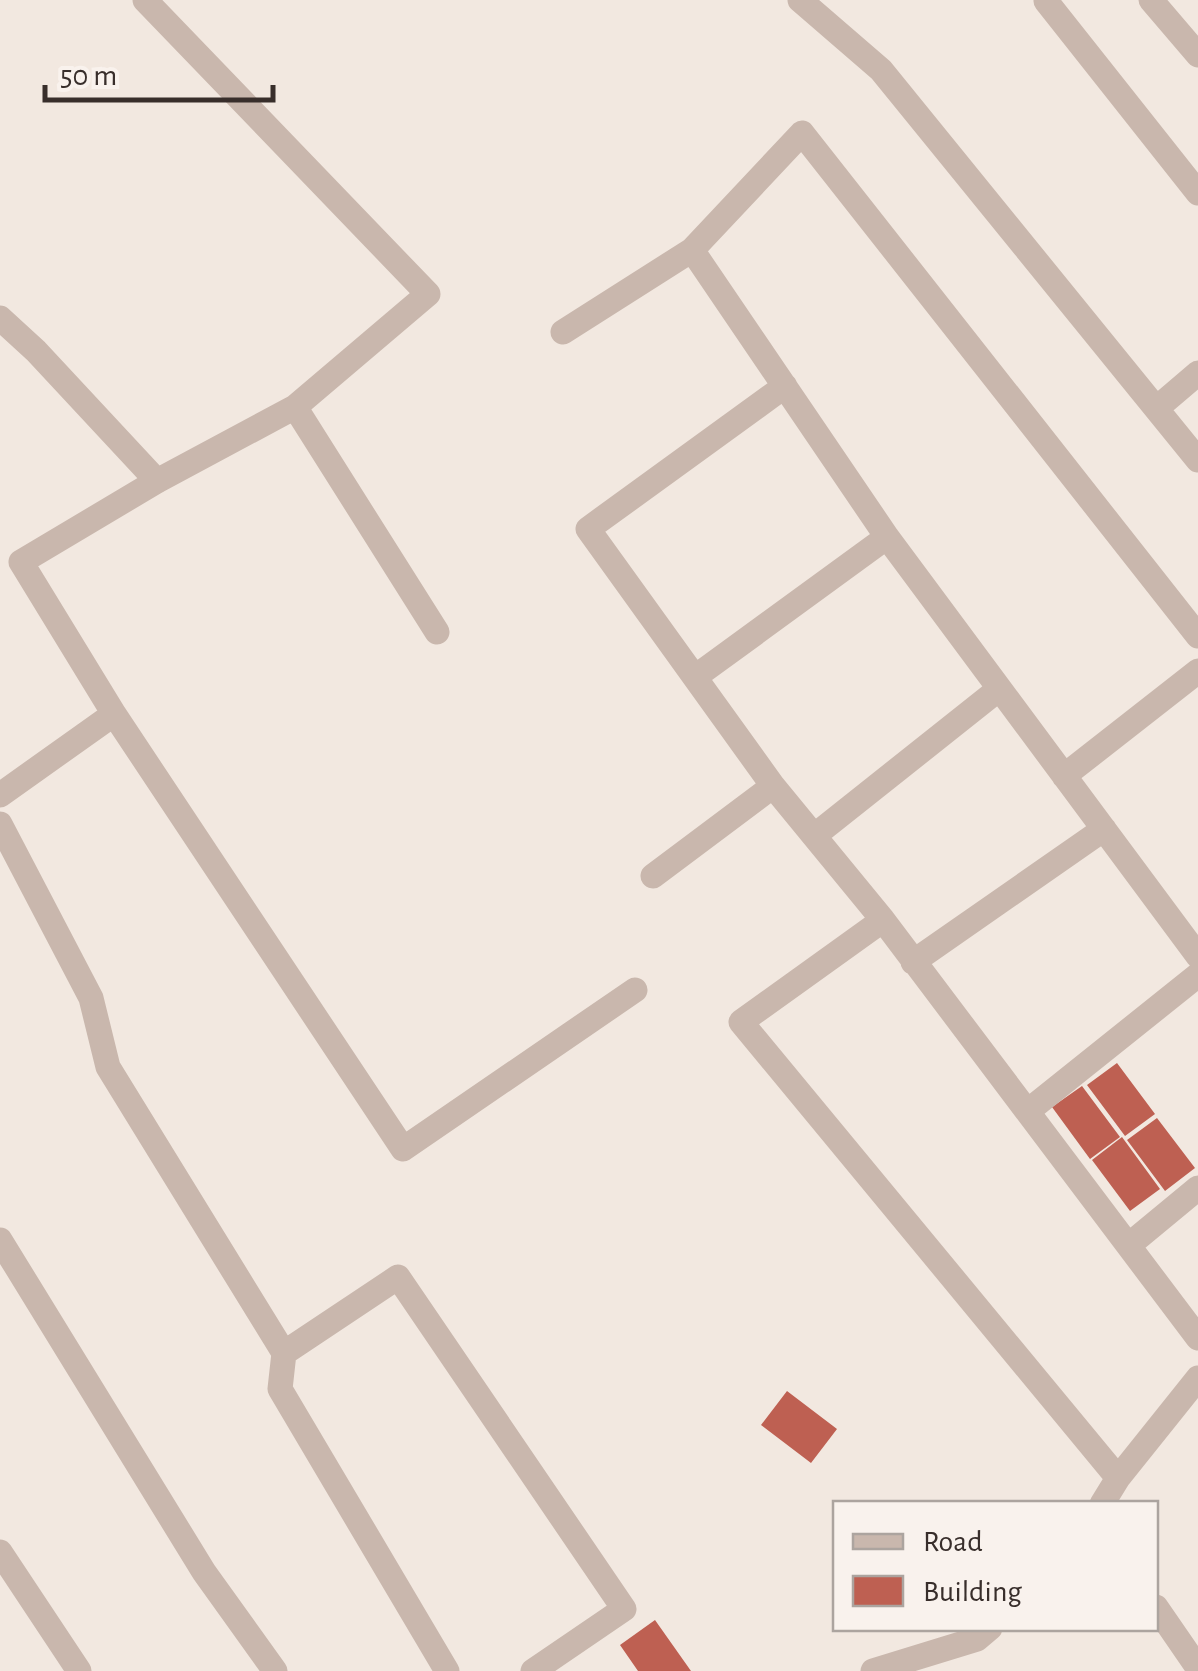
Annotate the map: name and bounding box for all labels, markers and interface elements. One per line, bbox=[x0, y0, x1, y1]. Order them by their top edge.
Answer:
scale bar bbox=[45, 40, 272, 102]
text: 50 m bbox=[60, 61, 117, 91]
legend bbox=[833, 1501, 1158, 1631]
text: Road bbox=[923, 1527, 983, 1557]
text: Building bbox=[923, 1577, 1022, 1607]

